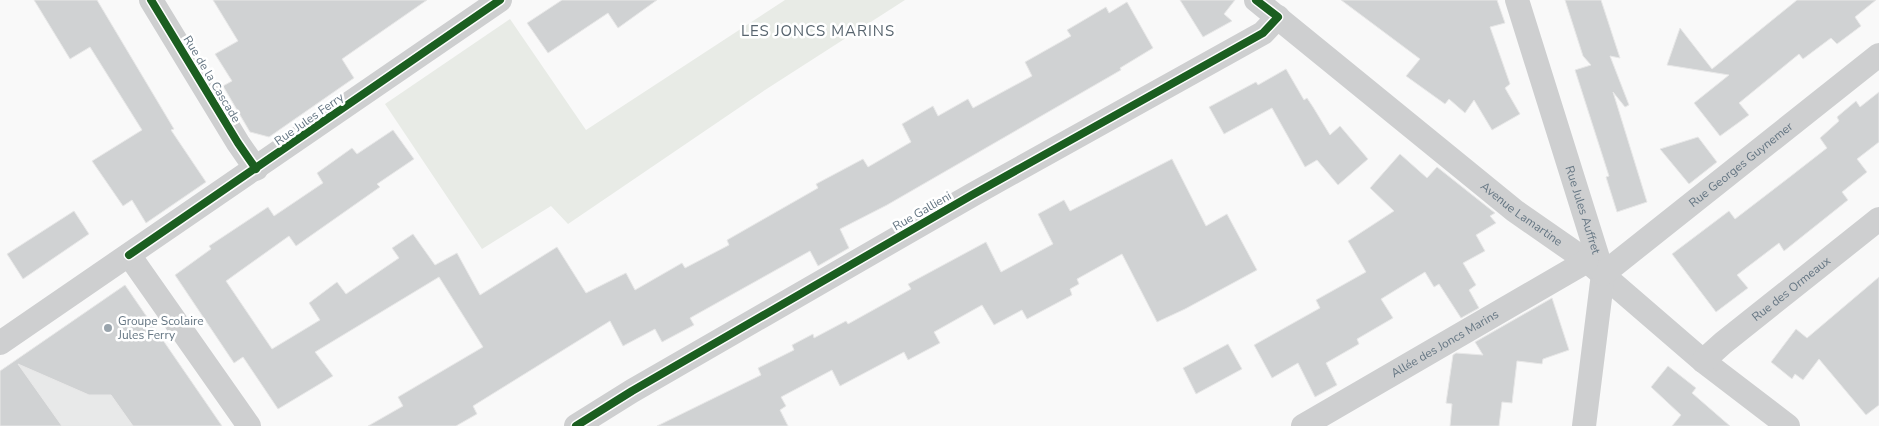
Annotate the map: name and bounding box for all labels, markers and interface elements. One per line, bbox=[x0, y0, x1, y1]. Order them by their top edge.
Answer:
district label: LES JONCS MARINS bbox=[741, 21, 895, 41]
street label: Rue de la Cascade bbox=[180, 32, 244, 126]
street label: Rue Jules Ferry bbox=[271, 89, 348, 149]
street label: Rue Georges Guynemer bbox=[1686, 118, 1797, 211]
street label: Rue Jules Auffret bbox=[1562, 164, 1604, 257]
street label: Avenue Lamartine bbox=[1477, 178, 1566, 250]
street label: Rue Gallieni bbox=[890, 188, 954, 234]
street label: Rue des Ormeaux bbox=[1749, 252, 1834, 325]
street label: Allée des Joncs Marins bbox=[1388, 306, 1502, 381]
place label: Groupe Scolaire Jules Ferry bbox=[117, 313, 204, 343]
marker: Groupe Scolaire Jules Ferry bbox=[102, 322, 114, 334]

